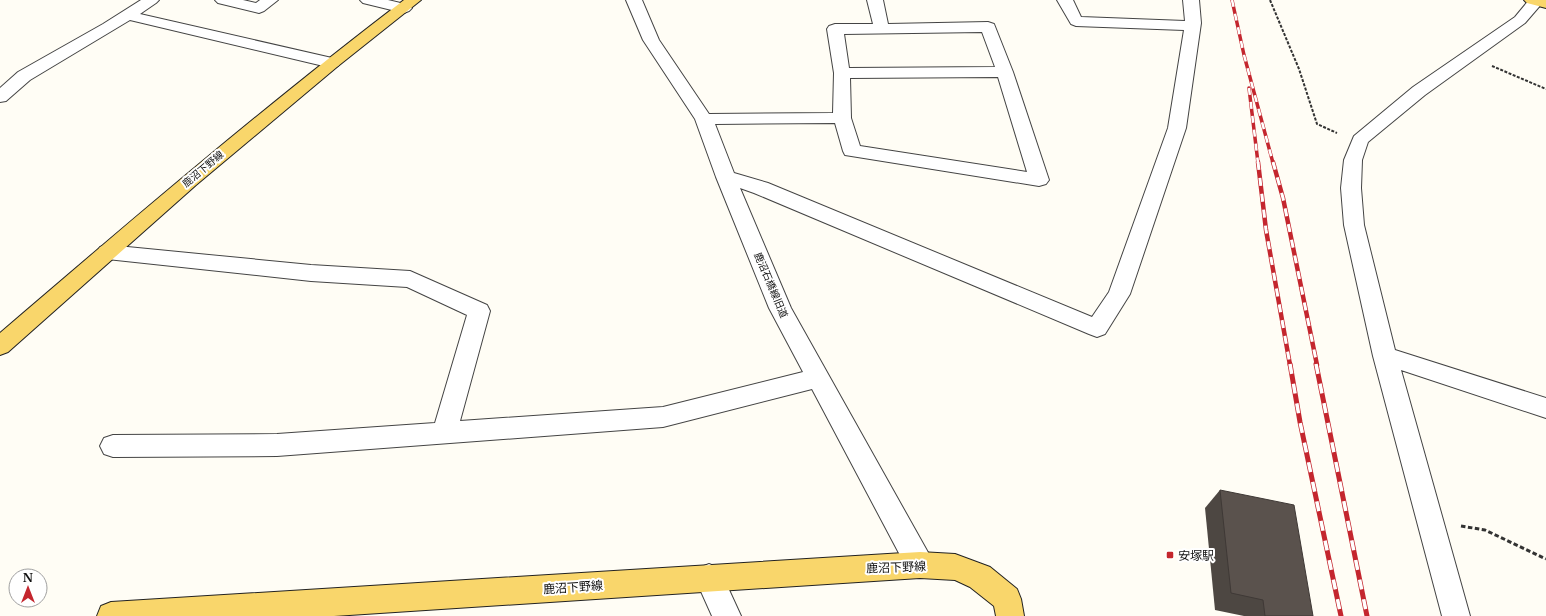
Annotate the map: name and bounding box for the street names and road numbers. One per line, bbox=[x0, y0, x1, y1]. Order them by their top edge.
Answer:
street label: 鹿沼下野線 bbox=[180, 148, 226, 190]
street label: 鹿沼石橋線旧道 bbox=[751, 250, 791, 320]
street label: 鹿沼下野線 bbox=[866, 558, 926, 576]
street label: 鹿沼下野線 bbox=[543, 577, 603, 597]

